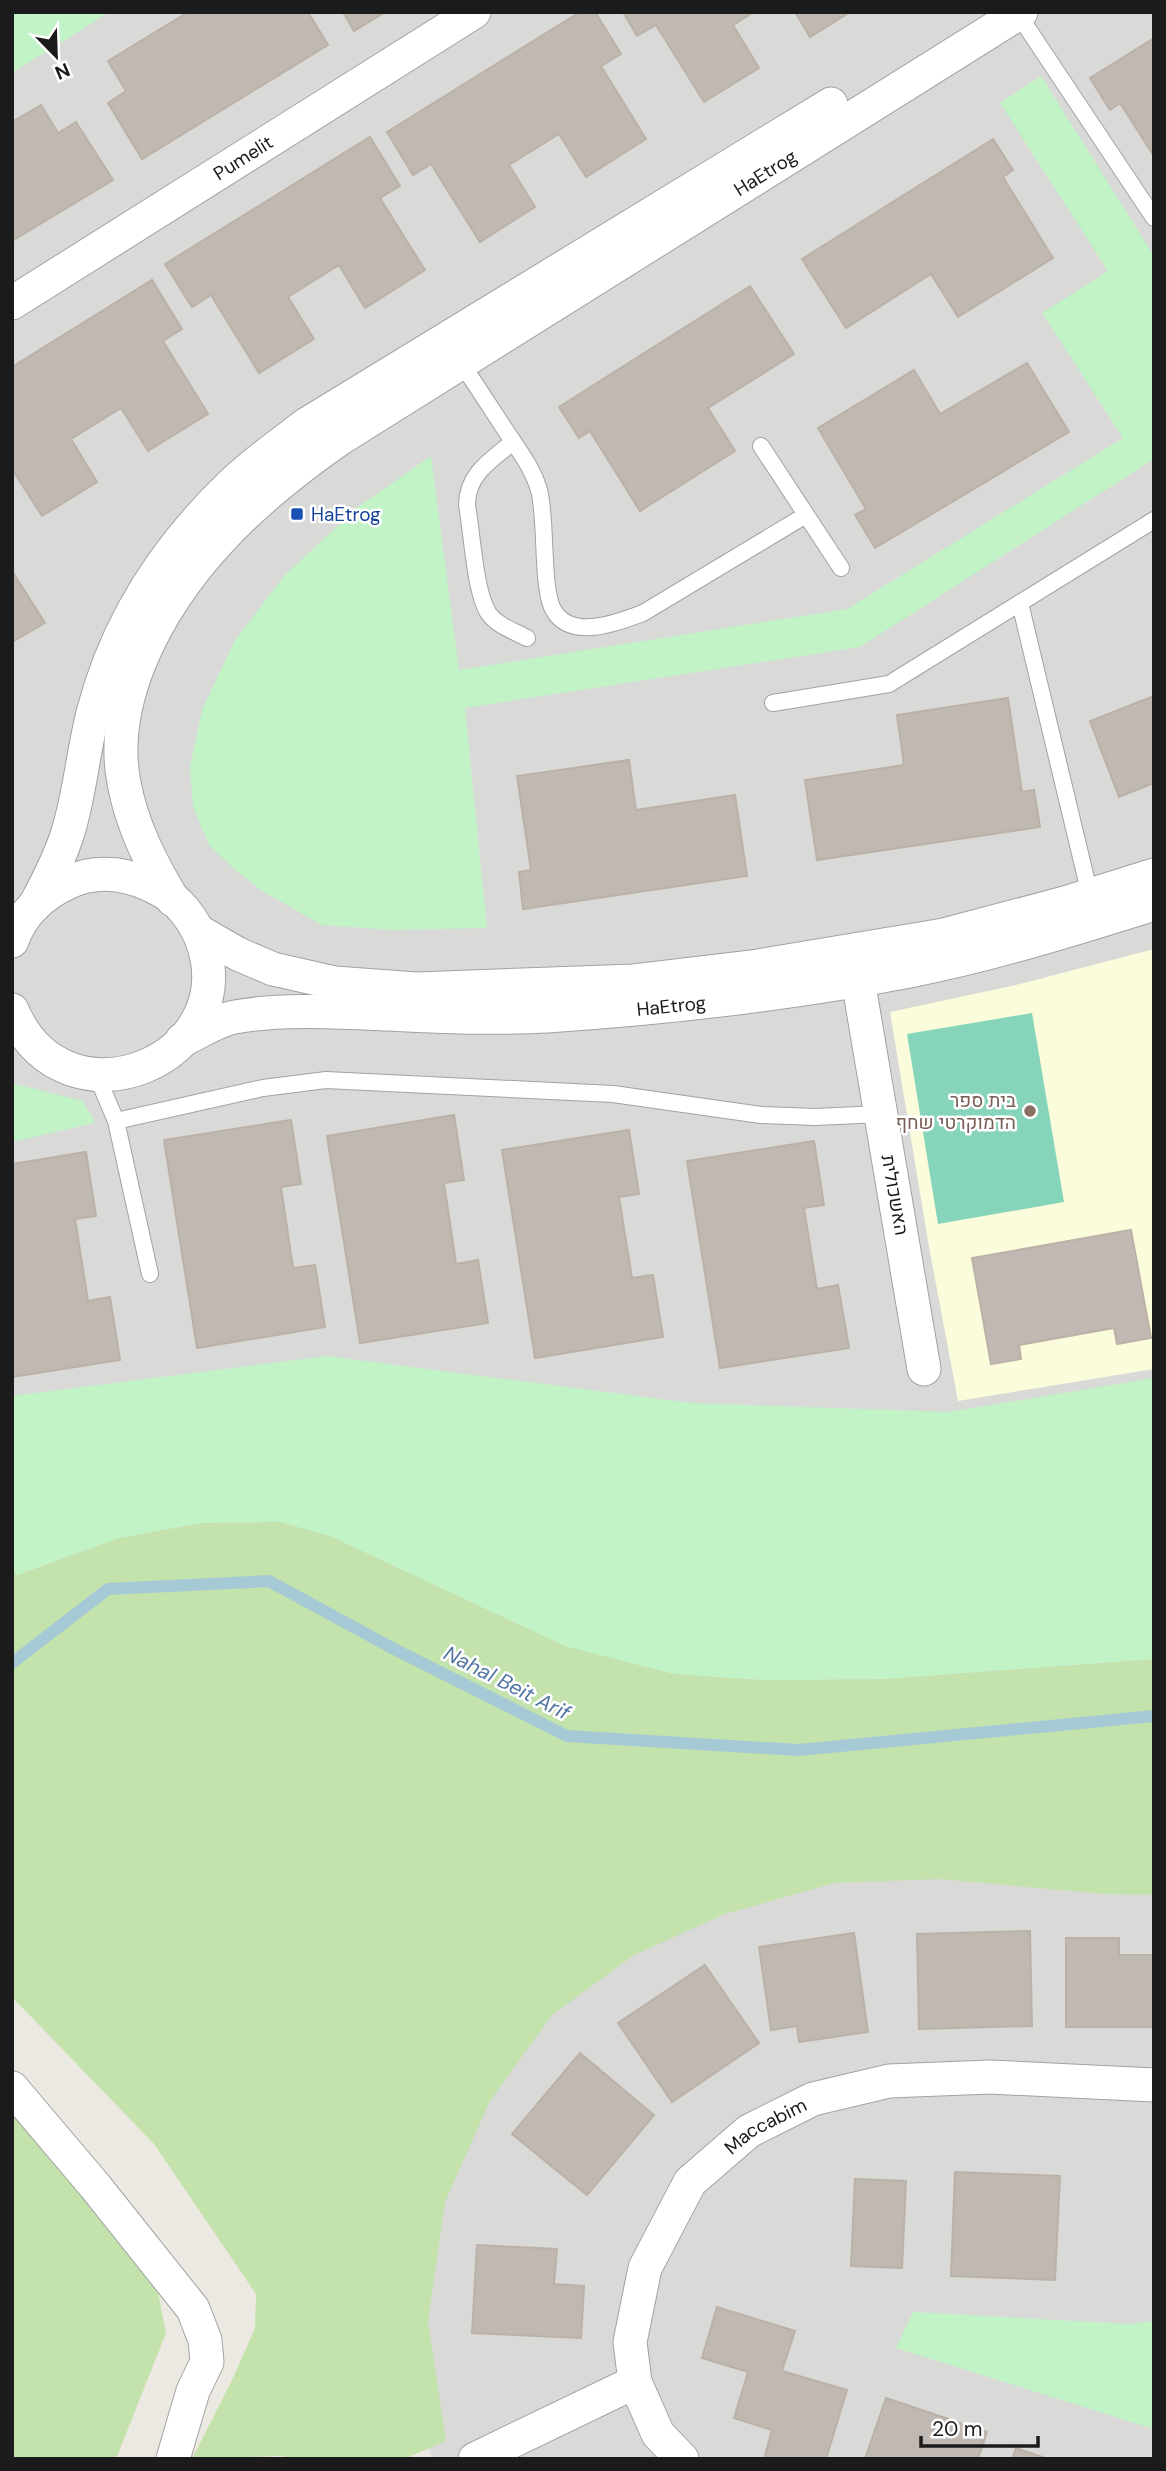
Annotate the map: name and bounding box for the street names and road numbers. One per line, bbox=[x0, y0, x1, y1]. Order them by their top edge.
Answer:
street label: Pumelit bbox=[208, 129, 278, 186]
street label: HaEtrog bbox=[729, 143, 801, 201]
street label: HaEtrog bbox=[635, 989, 708, 1021]
street label: האשכולית bbox=[876, 1153, 914, 1237]
street label: Maccabim bbox=[719, 2092, 811, 2160]

